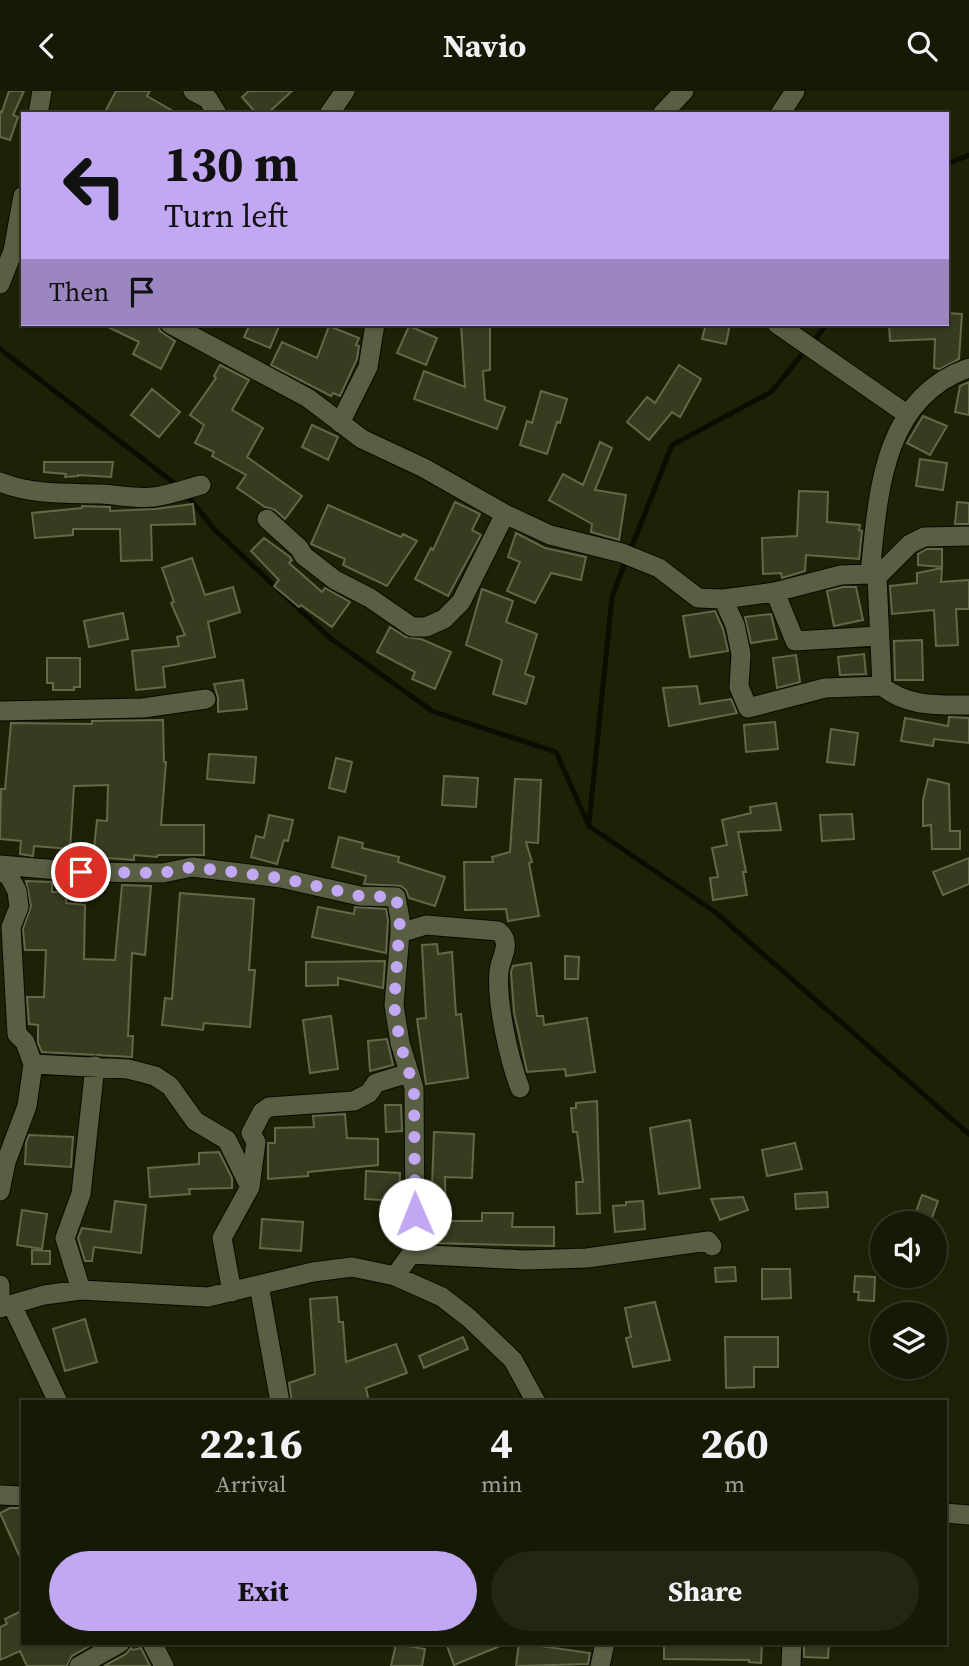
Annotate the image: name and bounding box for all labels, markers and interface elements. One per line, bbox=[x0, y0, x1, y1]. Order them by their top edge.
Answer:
text: Navio bbox=[443, 24, 526, 68]
icon: back bbox=[28, 27, 66, 65]
icon: search bbox=[903, 27, 941, 65]
text: 130 m bbox=[164, 130, 299, 197]
icon: left bbox=[49, 140, 140, 231]
text: Turn left bbox=[164, 194, 288, 238]
icon: arrive bbox=[123, 273, 161, 311]
text: Then bbox=[49, 274, 109, 310]
pin bbox=[51, 842, 111, 902]
icon: arrive bbox=[62, 853, 100, 891]
position arrow bbox=[378, 1177, 452, 1251]
map controls bbox=[870, 1211, 947, 1379]
button: sound bbox=[870, 1211, 947, 1288]
button: layers bbox=[870, 1302, 947, 1379]
text: 22:16 bbox=[199, 1414, 303, 1472]
text: 4 bbox=[490, 1414, 513, 1472]
text: 260 bbox=[701, 1414, 769, 1472]
text: Arrival bbox=[215, 1468, 286, 1500]
text: min bbox=[481, 1468, 522, 1500]
text: m bbox=[724, 1468, 745, 1500]
button: Exit bbox=[49, 1551, 477, 1631]
button: Share bbox=[491, 1551, 919, 1631]

